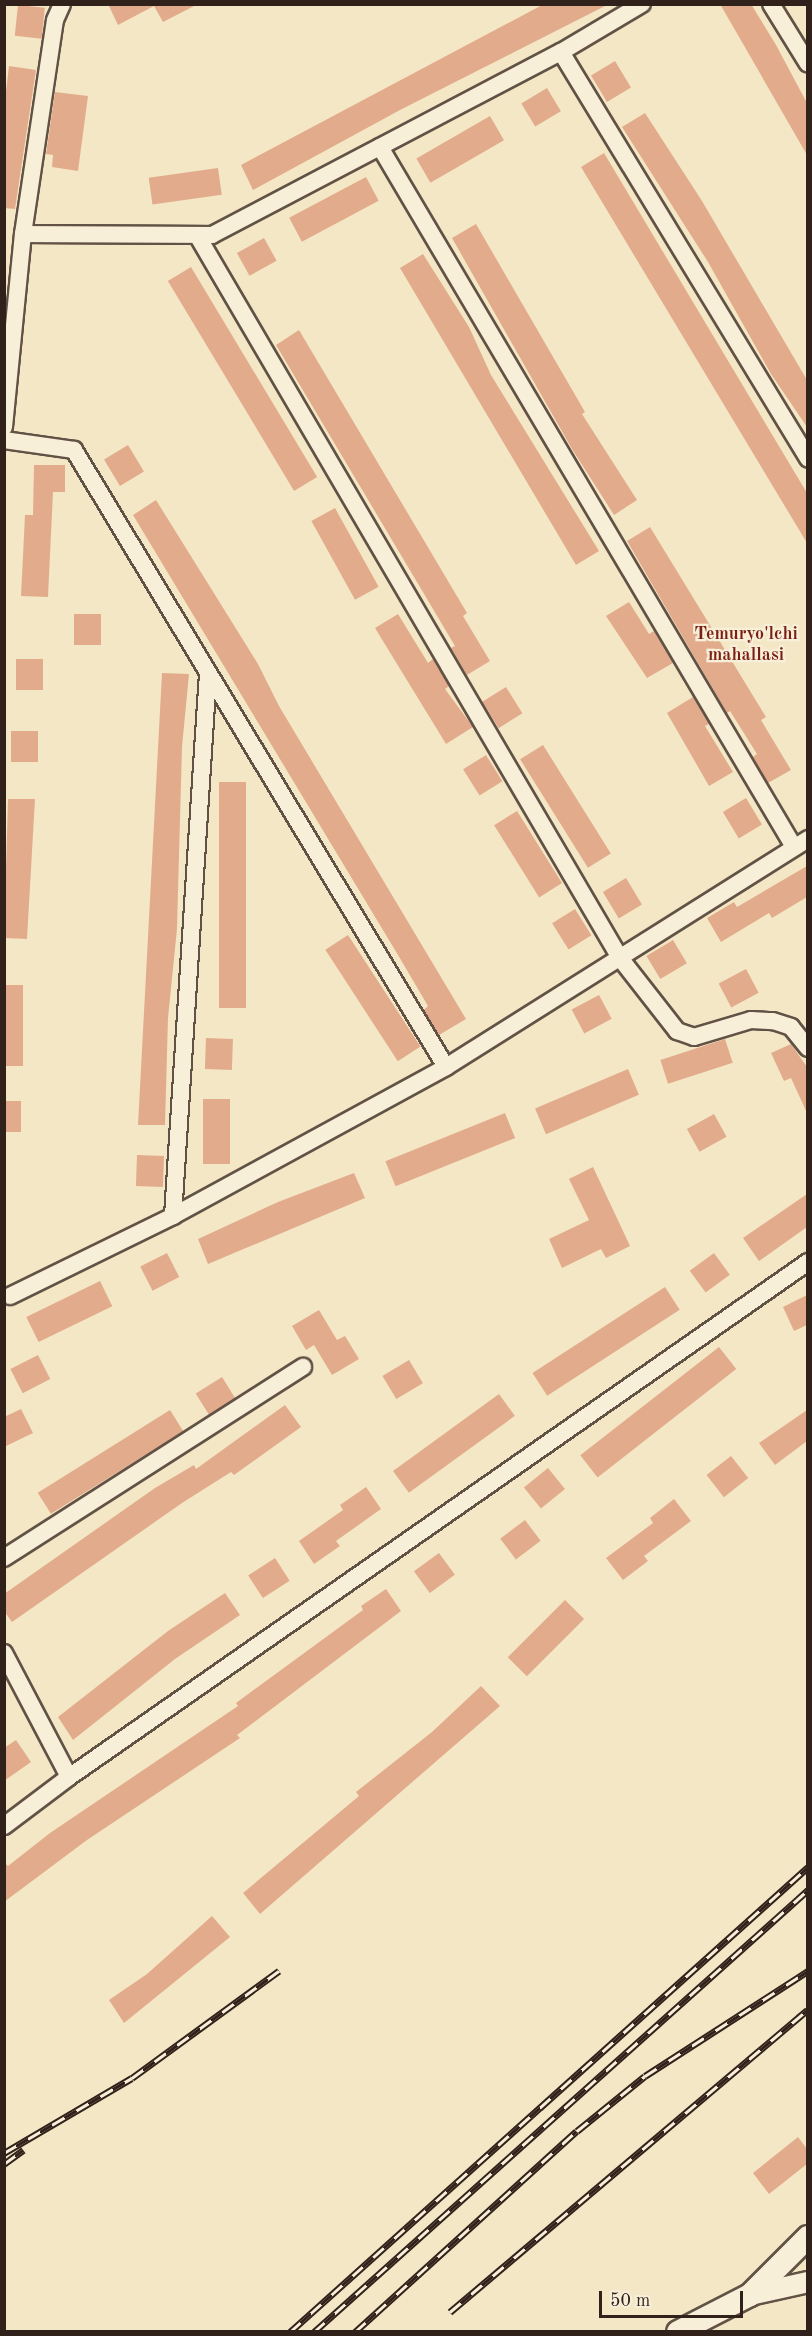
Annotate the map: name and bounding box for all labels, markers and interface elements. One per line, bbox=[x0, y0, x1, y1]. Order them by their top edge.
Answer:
district label: Temuryo'lchi mahallasi bbox=[694, 624, 798, 666]
scale bar bbox=[602, 2279, 746, 2317]
text: 50 m bbox=[610, 2292, 650, 2310]

